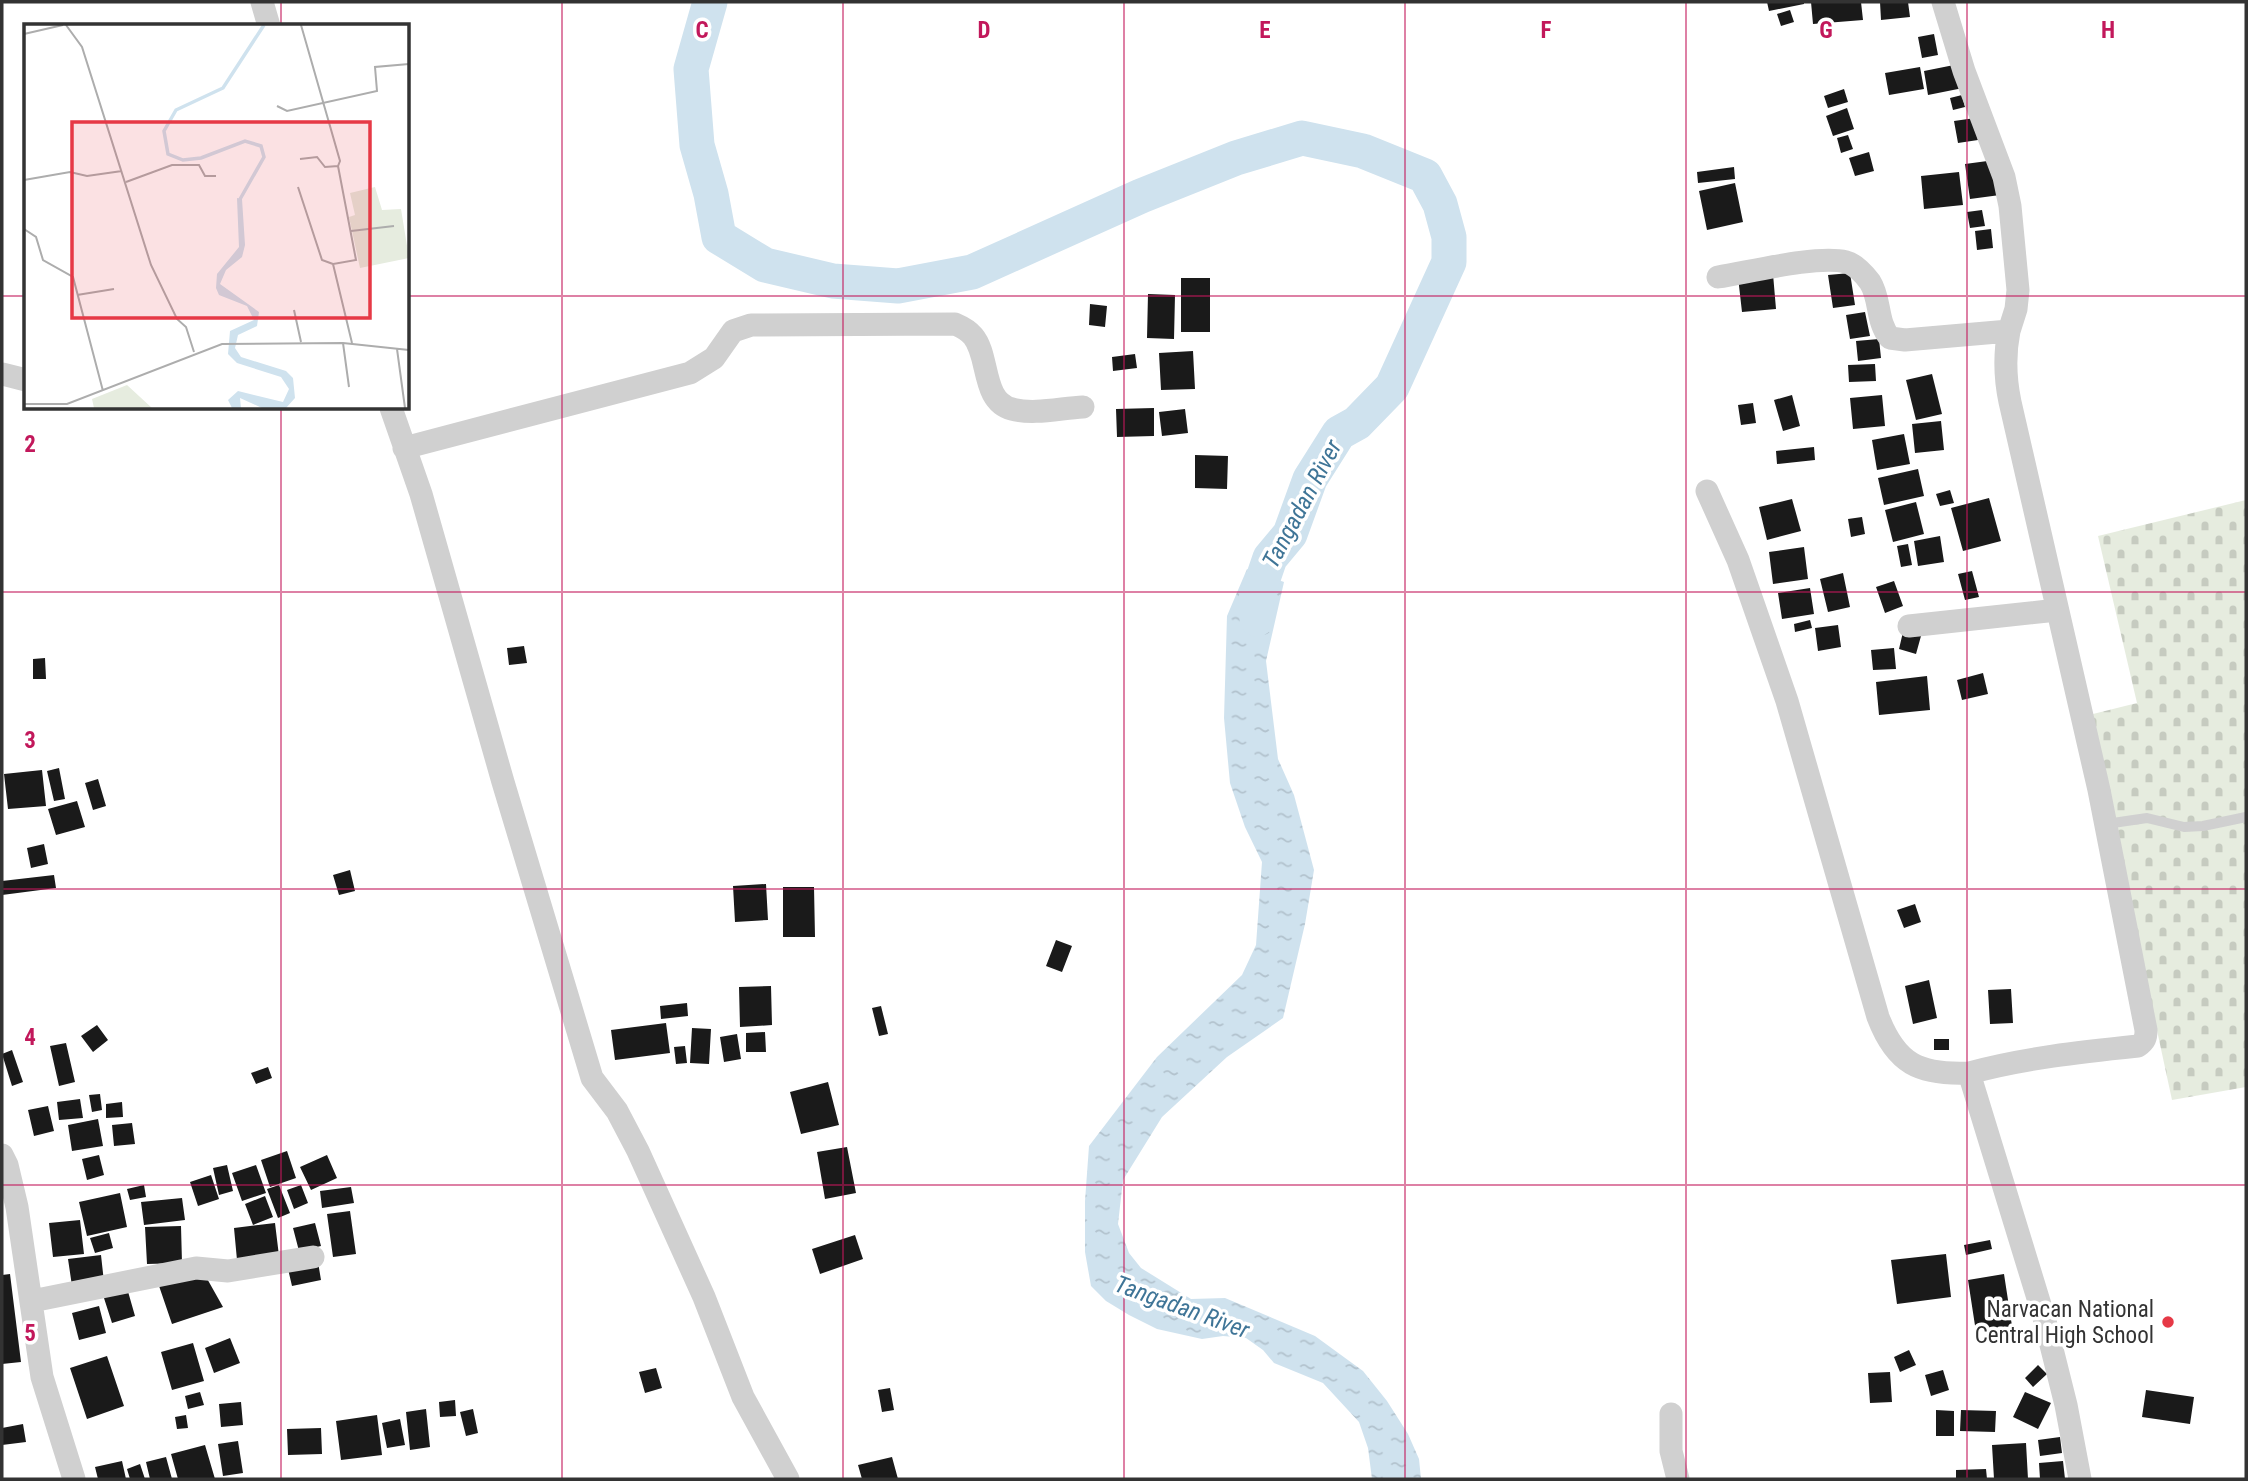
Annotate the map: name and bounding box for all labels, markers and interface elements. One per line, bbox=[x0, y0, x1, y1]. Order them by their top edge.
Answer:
text: C bbox=[695, 17, 709, 44]
text: D bbox=[978, 17, 991, 44]
text: E bbox=[1259, 17, 1271, 44]
text: F bbox=[1541, 17, 1552, 44]
text: G bbox=[1819, 17, 1833, 44]
text: H bbox=[2101, 17, 2115, 44]
inset map bbox=[24, 24, 410, 410]
text: 2 bbox=[24, 431, 36, 458]
water label: Tangadan River bbox=[1257, 434, 1348, 573]
text: 3 bbox=[24, 727, 36, 754]
text: 4 bbox=[24, 1024, 36, 1051]
water label: Tangadan River bbox=[1111, 1270, 1254, 1345]
place label: Narvacan National Central High School bbox=[1975, 1296, 2154, 1349]
marker: Narvacan National Central High School bbox=[2160, 1314, 2176, 1330]
text: 5 bbox=[24, 1320, 36, 1347]

